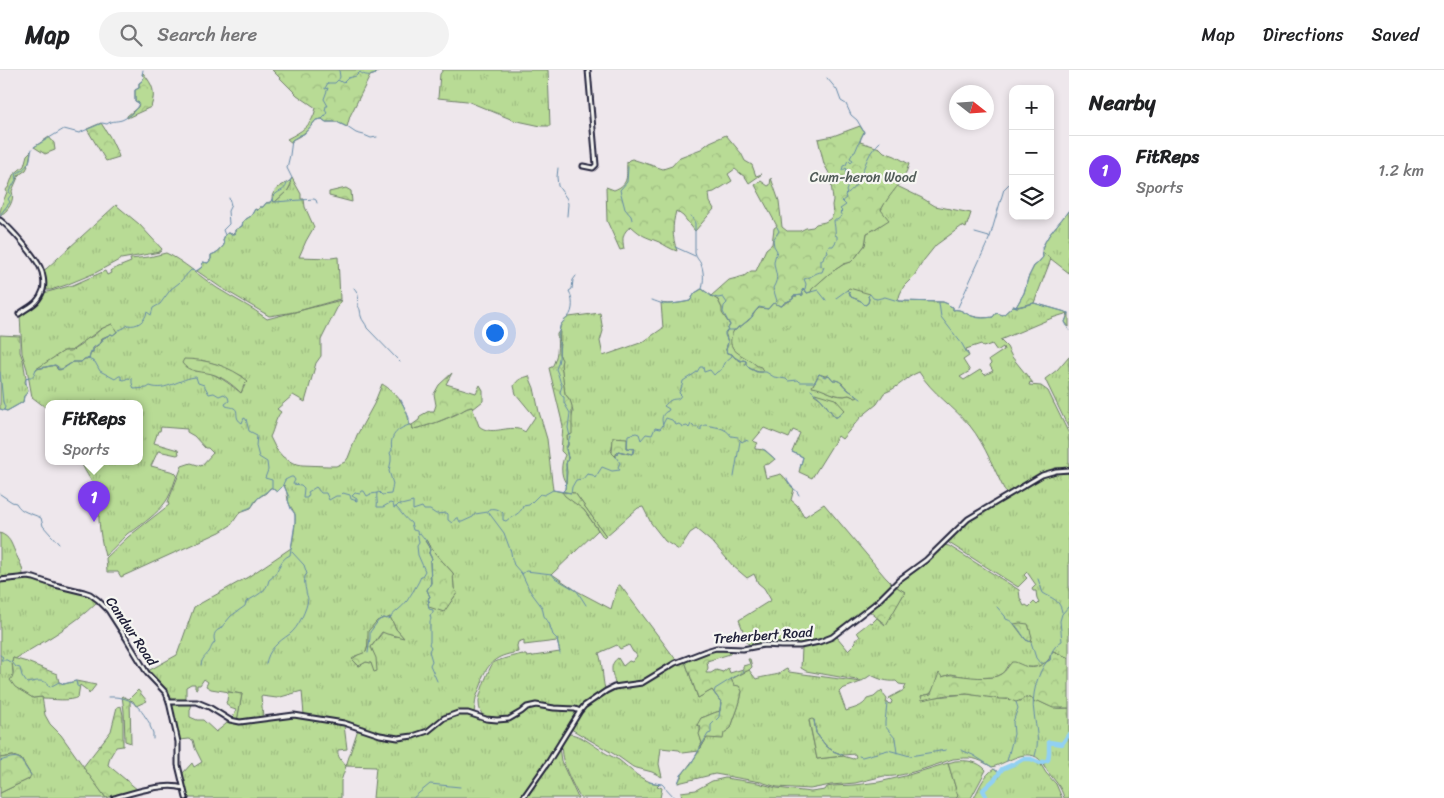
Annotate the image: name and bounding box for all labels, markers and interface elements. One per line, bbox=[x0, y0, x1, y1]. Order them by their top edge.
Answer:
search box bbox=[99, 12, 449, 57]
text: Map bbox=[25, 14, 69, 56]
text: Search here bbox=[157, 18, 257, 51]
text: Map bbox=[1202, 19, 1235, 51]
text: Directions bbox=[1263, 19, 1344, 51]
text: Saved bbox=[1372, 19, 1419, 51]
icon: search bbox=[117, 21, 145, 49]
text: Nearby bbox=[1089, 84, 1155, 122]
north arrow bbox=[949, 85, 994, 130]
map controls bbox=[1009, 85, 1054, 220]
button: + bbox=[1009, 85, 1054, 130]
button: − bbox=[1009, 130, 1054, 175]
text: FitReps bbox=[1136, 140, 1199, 173]
text: 1 bbox=[1102, 156, 1108, 185]
text: 1.2 km bbox=[1378, 156, 1424, 185]
park label: Cwm-heron Wood bbox=[810, 165, 918, 190]
text: Sports bbox=[1136, 173, 1183, 202]
button: layers bbox=[1009, 175, 1054, 220]
your location bbox=[482, 320, 508, 346]
popup bbox=[45, 400, 143, 465]
text: FitReps bbox=[62, 402, 126, 435]
text: Sports bbox=[62, 435, 109, 464]
pin: 1 bbox=[78, 481, 110, 522]
street label: Candwr Road bbox=[99, 591, 165, 673]
street label: Treherbert Road bbox=[713, 619, 815, 651]

